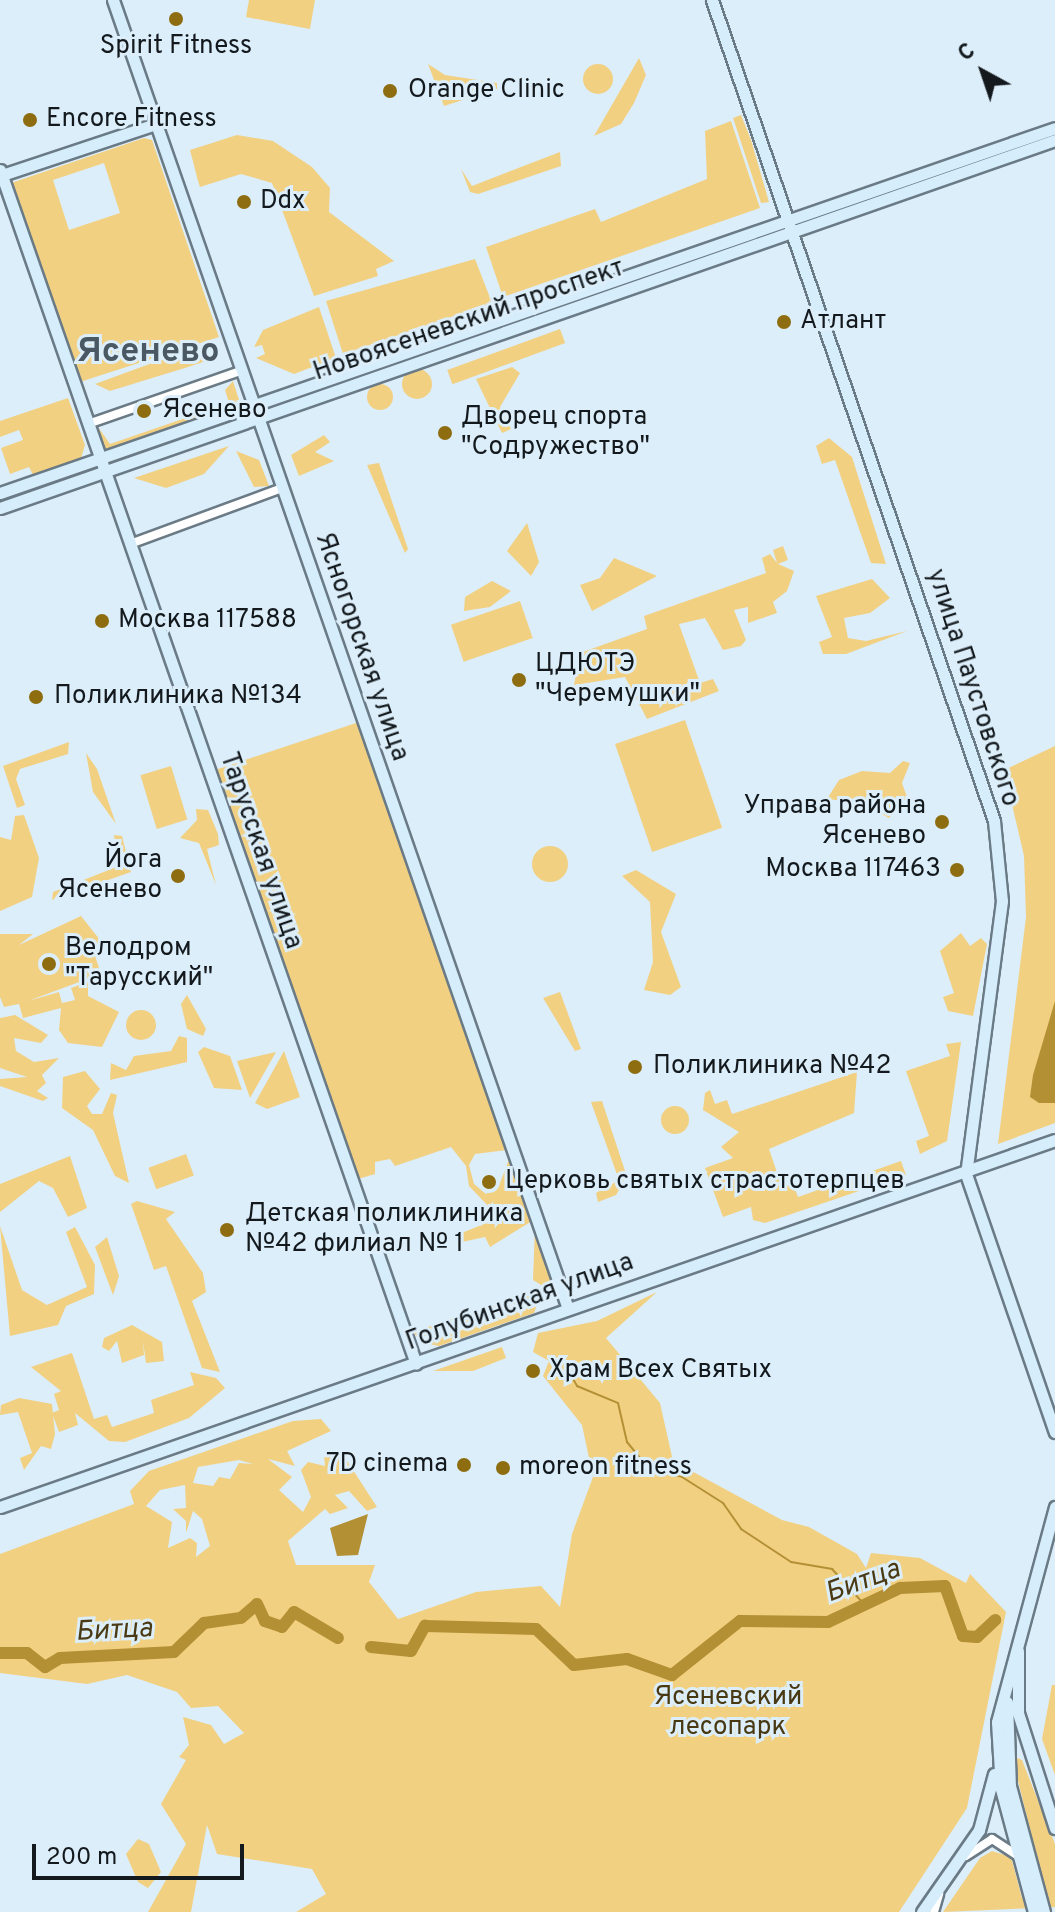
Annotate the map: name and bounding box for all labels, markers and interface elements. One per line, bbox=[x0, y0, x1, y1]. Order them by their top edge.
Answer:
marker: Spirit Fitness bbox=[167, 10, 185, 28]
place label: Spirit Fitness bbox=[100, 31, 252, 63]
north arrow bbox=[943, 32, 1023, 112]
text: С bbox=[953, 38, 981, 68]
place label: Orange Clinic bbox=[408, 75, 565, 107]
marker: Orange Clinic bbox=[379, 80, 401, 102]
place label: Encore Fitness bbox=[46, 104, 217, 136]
marker: Encore Fitness bbox=[21, 111, 39, 129]
place label: Ddx bbox=[260, 186, 306, 218]
marker: Ddx bbox=[235, 193, 253, 211]
street label: Новоясеневский проспект bbox=[310, 253, 628, 389]
place label: Атлант bbox=[800, 306, 886, 338]
marker: Атлант bbox=[775, 313, 793, 331]
district label: Ясенево bbox=[77, 333, 219, 373]
place label: Ясенево bbox=[162, 395, 267, 427]
marker: Ясенево bbox=[133, 400, 155, 422]
place label: Дворец спорта "Содружество" bbox=[461, 402, 650, 464]
marker: Дворец спорта "Содружество" bbox=[436, 424, 454, 442]
street label: Ясногорская улица bbox=[307, 529, 415, 765]
street label: улица Паустовского bbox=[919, 565, 1025, 811]
place label: Москва 117588 bbox=[118, 605, 297, 637]
marker: Москва 117588 bbox=[93, 612, 111, 630]
place label: ЦДЮТЭ "Черемушки" bbox=[535, 649, 700, 710]
marker: ЦДЮТЭ "Черемушки" bbox=[510, 671, 528, 689]
place label: Поликлиника №134 bbox=[54, 681, 302, 713]
marker: Поликлиника №134 bbox=[25, 686, 47, 708]
street label: Тарусская улица bbox=[212, 749, 308, 953]
place label: Управа района Ясенево bbox=[744, 791, 926, 852]
marker: Управа района Ясенево bbox=[933, 813, 951, 831]
place label: Йога Ясенево bbox=[57, 845, 162, 906]
place label: Москва 117463 bbox=[765, 854, 941, 886]
marker: Москва 117463 bbox=[948, 861, 966, 879]
marker: Йога Ясенево bbox=[169, 867, 187, 885]
place label: Велодром "Тарусский" bbox=[65, 933, 213, 994]
marker: Велодром "Тарусский" bbox=[40, 955, 58, 973]
place label: Поликлиника №42 bbox=[653, 1051, 891, 1083]
marker: Поликлиника №42 bbox=[624, 1056, 646, 1078]
place label: Церковь святых страстотерпцев bbox=[505, 1166, 905, 1198]
marker: Церковь святых страстотерпцев bbox=[480, 1173, 498, 1191]
place label: Детская поликлиника №42 филиал № 1 bbox=[245, 1199, 523, 1260]
marker: Детская поликлиника №42 филиал № 1 bbox=[216, 1219, 238, 1241]
street label: Голубинская улица bbox=[402, 1247, 638, 1359]
place label: Храм Всех Святых bbox=[549, 1355, 772, 1387]
marker: Храм Всех Святых bbox=[524, 1362, 542, 1380]
place label: 7D cinema bbox=[326, 1449, 448, 1481]
place label: moreon fitness bbox=[519, 1452, 692, 1484]
marker: 7D cinema bbox=[455, 1456, 473, 1474]
marker: moreon fitness bbox=[494, 1459, 512, 1477]
water label: Битца bbox=[821, 1553, 905, 1611]
water label: Битца bbox=[75, 1612, 153, 1650]
park label: Ясеневский лесопарк bbox=[654, 1682, 802, 1744]
scale bar bbox=[36, 1828, 248, 1878]
text: 200 m bbox=[46, 1843, 117, 1873]

